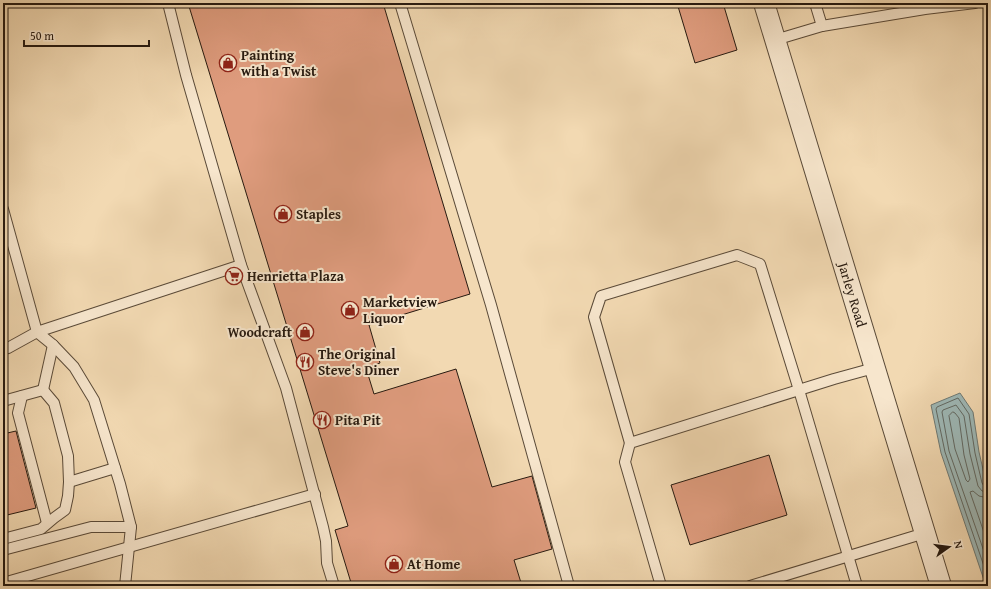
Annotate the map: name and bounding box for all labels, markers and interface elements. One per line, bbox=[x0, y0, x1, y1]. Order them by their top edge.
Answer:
scale bar bbox=[24, 22, 149, 48]
text: 50 m bbox=[30, 27, 54, 44]
place label: Painting with a Twist bbox=[241, 45, 317, 81]
shop icon: Painting with a Twist bbox=[218, 53, 238, 73]
shop icon: Staples bbox=[273, 204, 293, 224]
place label: Staples bbox=[296, 204, 341, 224]
street label: Jarley Road bbox=[833, 258, 872, 330]
supermarket icon: Henrietta Plaza bbox=[224, 266, 244, 286]
place label: Henrietta Plaza bbox=[247, 266, 345, 286]
place label: Marketview Liquor bbox=[363, 292, 438, 328]
shop icon: Marketview Liquor bbox=[340, 300, 360, 320]
place label: Woodcraft bbox=[228, 322, 293, 342]
shop icon: Woodcraft bbox=[295, 322, 315, 342]
place label: The Original Steve's Diner bbox=[318, 344, 400, 380]
restaurant icon: The Original Steve's Diner bbox=[295, 352, 315, 372]
restaurant icon: Pita Pit bbox=[312, 410, 332, 430]
place label: Pita Pit bbox=[335, 410, 382, 430]
north arrow bbox=[929, 527, 969, 567]
text: N bbox=[950, 539, 968, 551]
shop icon: At Home bbox=[384, 554, 404, 574]
place label: At Home bbox=[407, 554, 460, 574]

